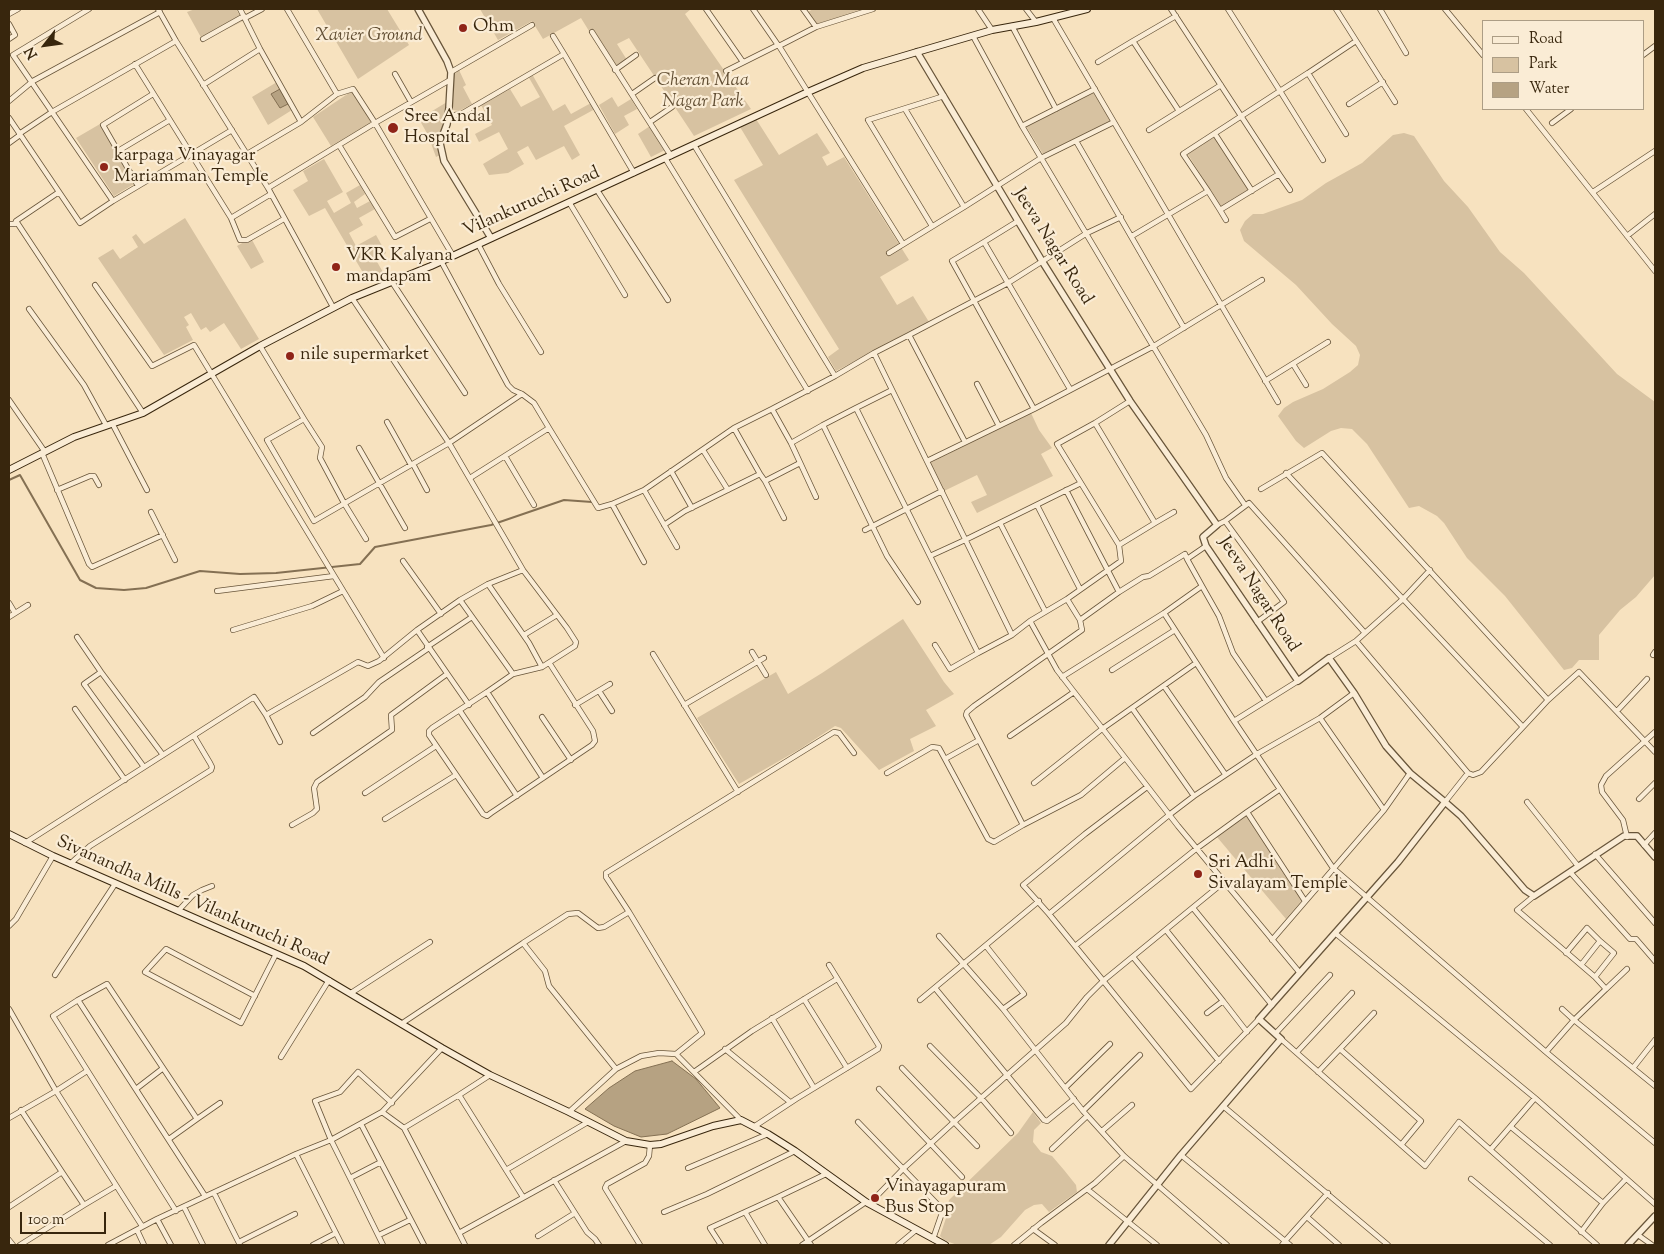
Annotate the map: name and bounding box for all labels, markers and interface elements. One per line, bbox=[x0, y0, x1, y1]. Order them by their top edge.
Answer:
place label: Ohm bbox=[473, 17, 514, 39]
north arrow bbox=[20, 20, 70, 70]
legend bbox=[1482, 20, 1644, 110]
marker: Ohm bbox=[457, 22, 469, 34]
park label: Xavier Ground bbox=[315, 26, 423, 48]
text: Road bbox=[1529, 29, 1563, 50]
text: N bbox=[21, 43, 43, 62]
text: Park bbox=[1529, 54, 1558, 75]
park label: Cheran Maa Nagar Park bbox=[657, 71, 749, 114]
text: Water bbox=[1529, 79, 1569, 100]
place label: Sree Andal Hospital bbox=[404, 107, 491, 150]
marker: Sree Andal Hospital bbox=[386, 121, 400, 135]
place label: karpaga Vinayagar Mariamman Temple bbox=[114, 146, 269, 188]
marker: karpaga Vinayagar Mariamman Temple bbox=[98, 161, 110, 173]
street label: Vilankuruchi Road bbox=[460, 163, 604, 243]
street label: Jeeva Nagar Road bbox=[1007, 185, 1097, 309]
place label: VKR Kalyana mandapam bbox=[346, 246, 453, 288]
marker: VKR Kalyana mandapam bbox=[330, 261, 342, 273]
place label: nile supermarket bbox=[300, 345, 429, 367]
marker: nile supermarket bbox=[284, 350, 296, 362]
street label: Jeeva Nagar Road bbox=[1213, 533, 1303, 657]
street label: Sivanandha Mills - Vilankuruchi Road bbox=[52, 832, 332, 972]
place label: Sri Adhi Sivalayam Temple bbox=[1208, 853, 1348, 896]
marker: Sri Adhi Sivalayam Temple bbox=[1192, 868, 1204, 880]
place label: Vinayagapuram Bus Stop bbox=[885, 1177, 1006, 1220]
marker: Vinayagapuram Bus Stop bbox=[869, 1192, 881, 1204]
scale bar bbox=[22, 1202, 109, 1234]
text: 100 m bbox=[28, 1210, 64, 1231]

